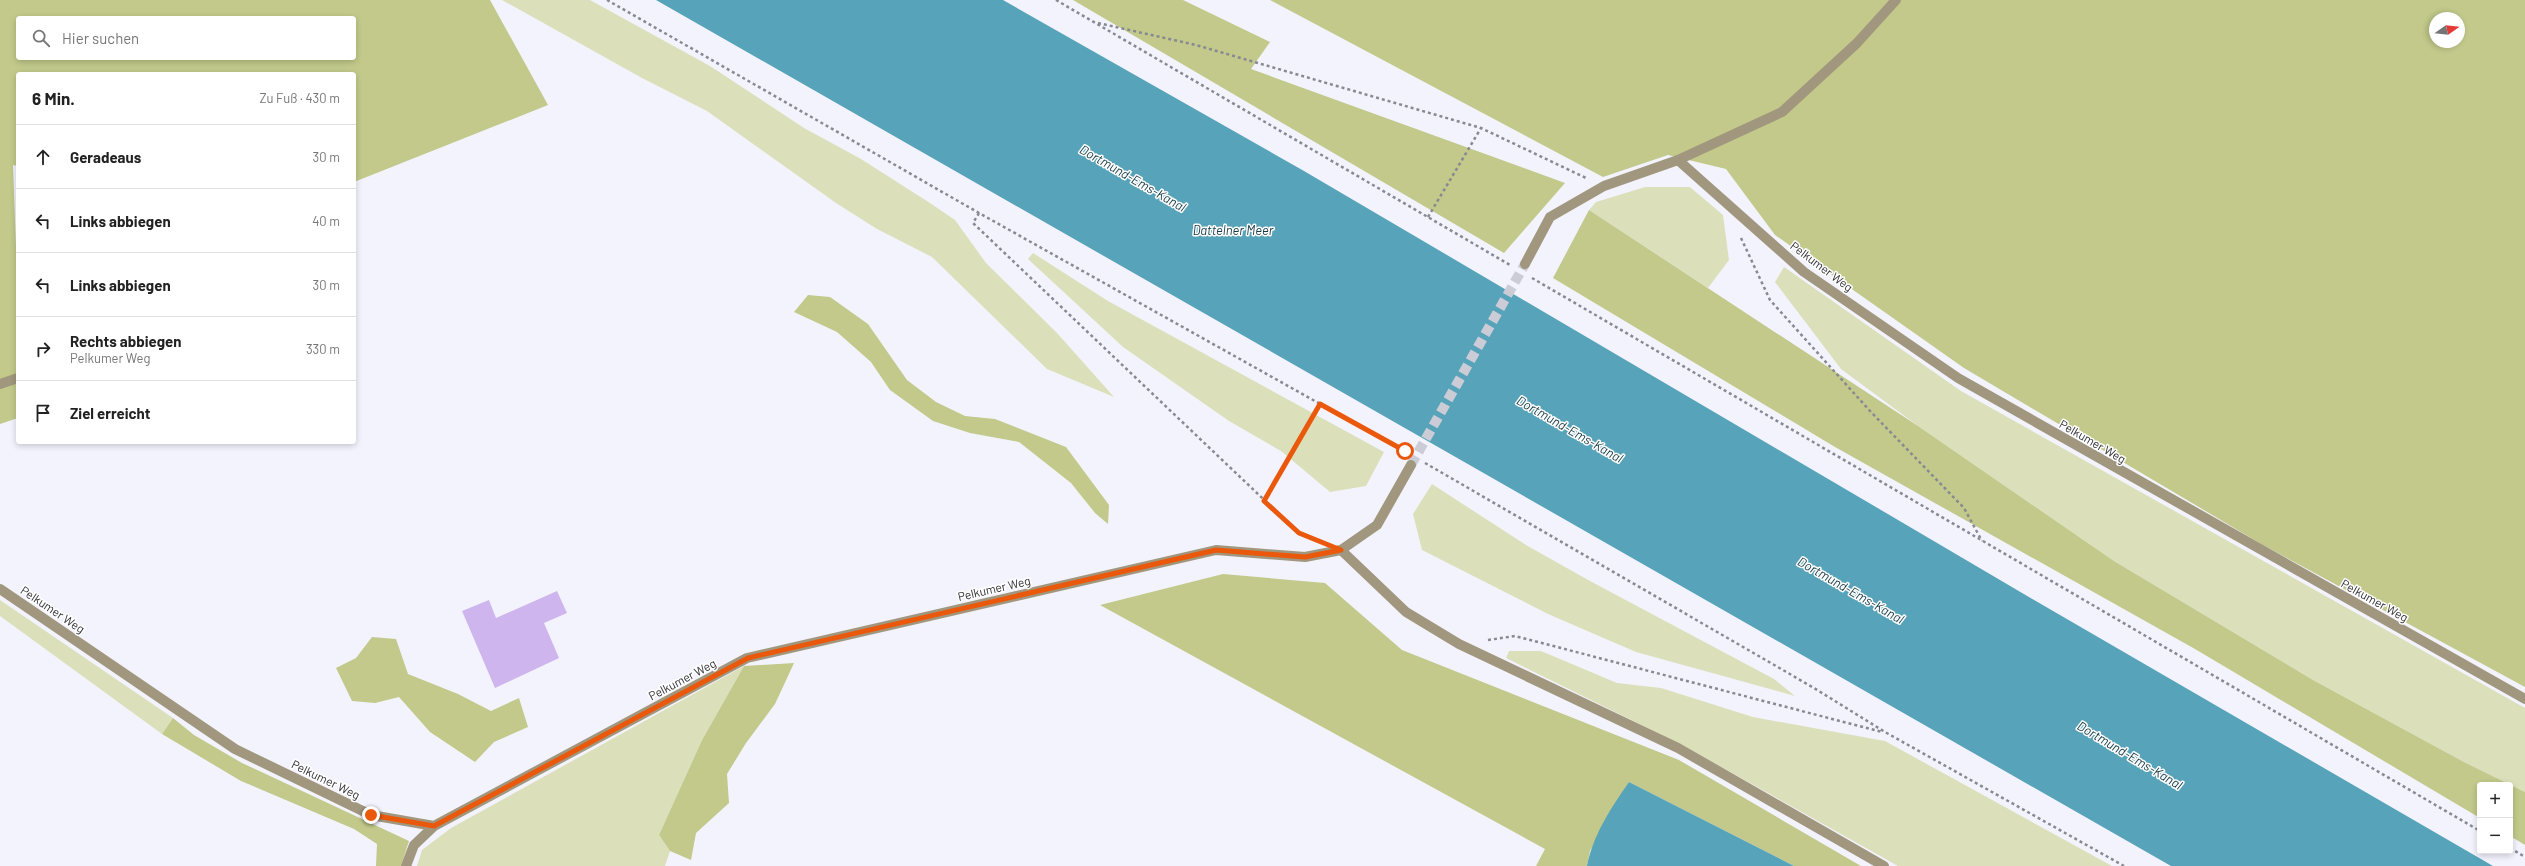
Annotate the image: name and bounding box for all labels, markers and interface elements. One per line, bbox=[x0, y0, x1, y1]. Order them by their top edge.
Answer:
north arrow bbox=[2429, 12, 2465, 48]
search box bbox=[16, 16, 356, 60]
icon: search bbox=[30, 27, 52, 49]
text: Hier suchen bbox=[62, 29, 139, 47]
text: 6 Min. bbox=[32, 88, 75, 108]
text: Zu Fuß · 430 m bbox=[259, 90, 340, 106]
water label: Dortmund-Ems-Kanal bbox=[1077, 141, 1189, 215]
icon: ahead bbox=[32, 146, 54, 168]
text: Geradeaus bbox=[70, 148, 141, 166]
text: 30 m bbox=[313, 149, 340, 165]
icon: left bbox=[32, 210, 54, 232]
text: Links abbiegen bbox=[70, 212, 171, 230]
text: 40 m bbox=[312, 213, 340, 229]
water label: Dattelner Meer bbox=[1193, 222, 1274, 238]
street label: Pelkumer Weg bbox=[1788, 238, 1856, 294]
icon: left bbox=[32, 274, 54, 296]
text: Links abbiegen bbox=[70, 276, 171, 294]
text: 30 m bbox=[313, 277, 340, 293]
text: Rechts abbiegen bbox=[70, 332, 181, 350]
icon: right bbox=[32, 338, 54, 360]
text: 330 m bbox=[306, 341, 340, 357]
text: Pelkumer Weg bbox=[70, 350, 150, 366]
water label: Dortmund-Ems-Kanal bbox=[1514, 392, 1626, 466]
icon: arrive bbox=[32, 402, 54, 424]
text: Ziel erreicht bbox=[70, 404, 151, 422]
street label: Pelkumer Weg bbox=[2057, 416, 2129, 466]
route start bbox=[1396, 442, 1414, 460]
water label: Dortmund-Ems-Kanal bbox=[1795, 553, 1907, 627]
street label: Pelkumer Weg bbox=[956, 573, 1032, 603]
street label: Pelkumer Weg bbox=[2339, 576, 2411, 624]
street label: Pelkumer Weg bbox=[18, 582, 88, 636]
street label: Pelkumer Weg bbox=[646, 655, 718, 703]
water label: Dortmund-Ems-Kanal bbox=[2075, 717, 2186, 793]
street label: Pelkumer Weg bbox=[290, 756, 362, 802]
map controls bbox=[2477, 782, 2513, 854]
button: + bbox=[2477, 782, 2513, 818]
route end bbox=[362, 806, 380, 824]
button: − bbox=[2477, 818, 2513, 854]

